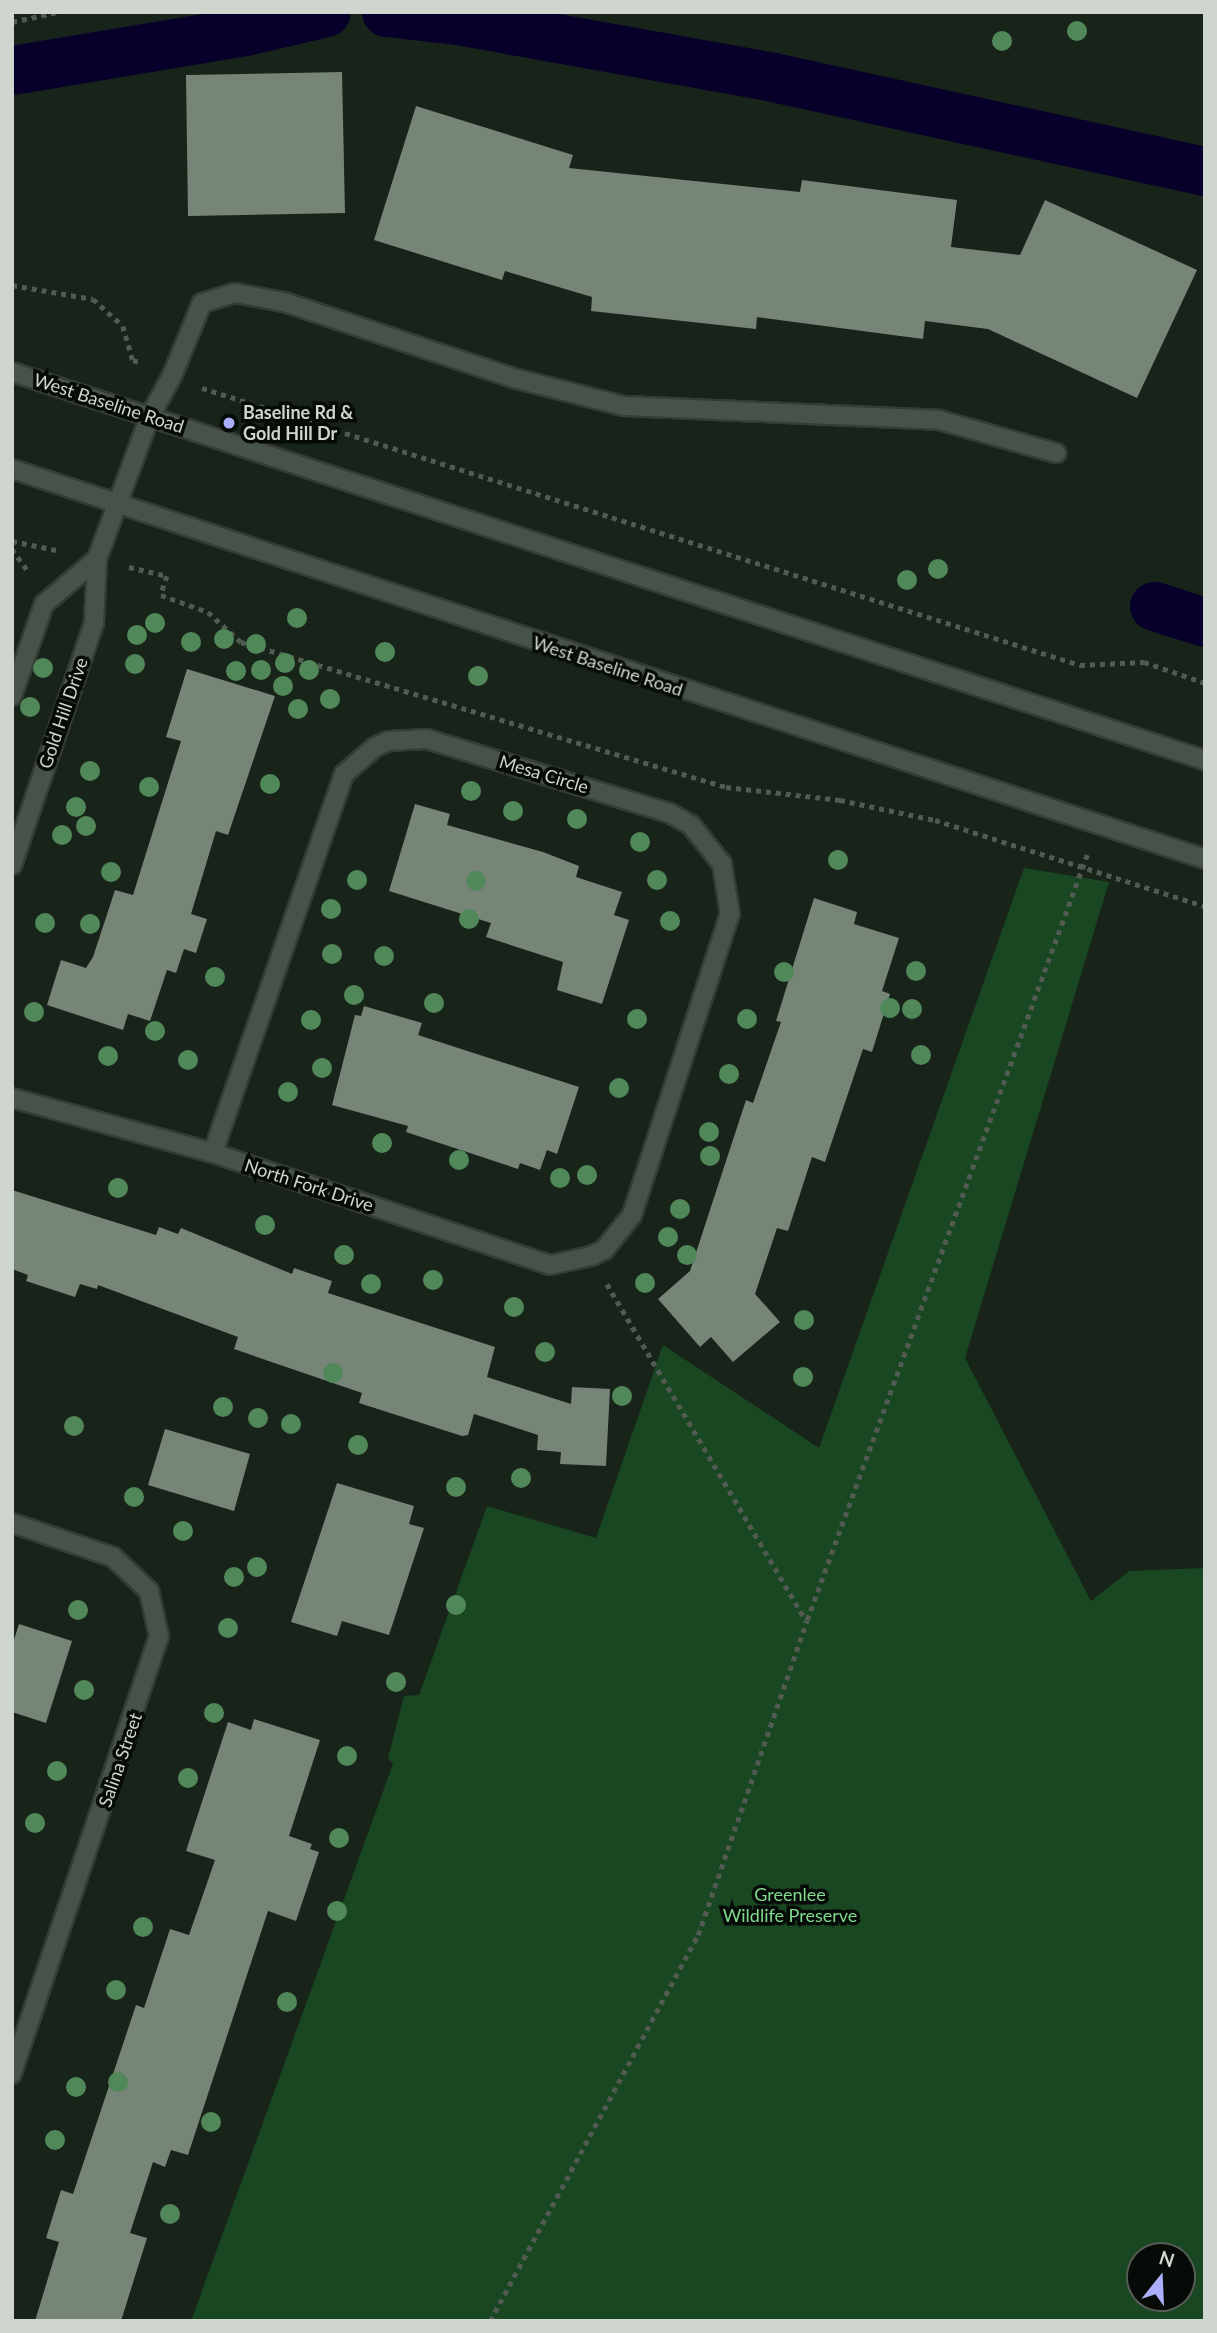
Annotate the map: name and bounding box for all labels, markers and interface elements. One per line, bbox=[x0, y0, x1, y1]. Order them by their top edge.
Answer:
street label: West Baseline Road bbox=[31, 369, 187, 437]
place label: Baseline Rd & Gold Hill Dr bbox=[243, 402, 353, 444]
marker: Baseline Rd & Gold Hill Dr bbox=[221, 415, 237, 431]
street label: West Baseline Road bbox=[530, 632, 686, 700]
street label: Gold Hill Drive bbox=[34, 655, 92, 771]
street label: Mesa Circle bbox=[497, 750, 591, 798]
street label: North Fork Drive bbox=[242, 1154, 376, 1216]
street label: Salina Street bbox=[94, 1710, 146, 1810]
park label: Greenlee Wildlife Preserve bbox=[723, 1884, 857, 1926]
north arrow bbox=[1126, 2242, 1196, 2312]
text: N bbox=[1157, 2245, 1178, 2272]

